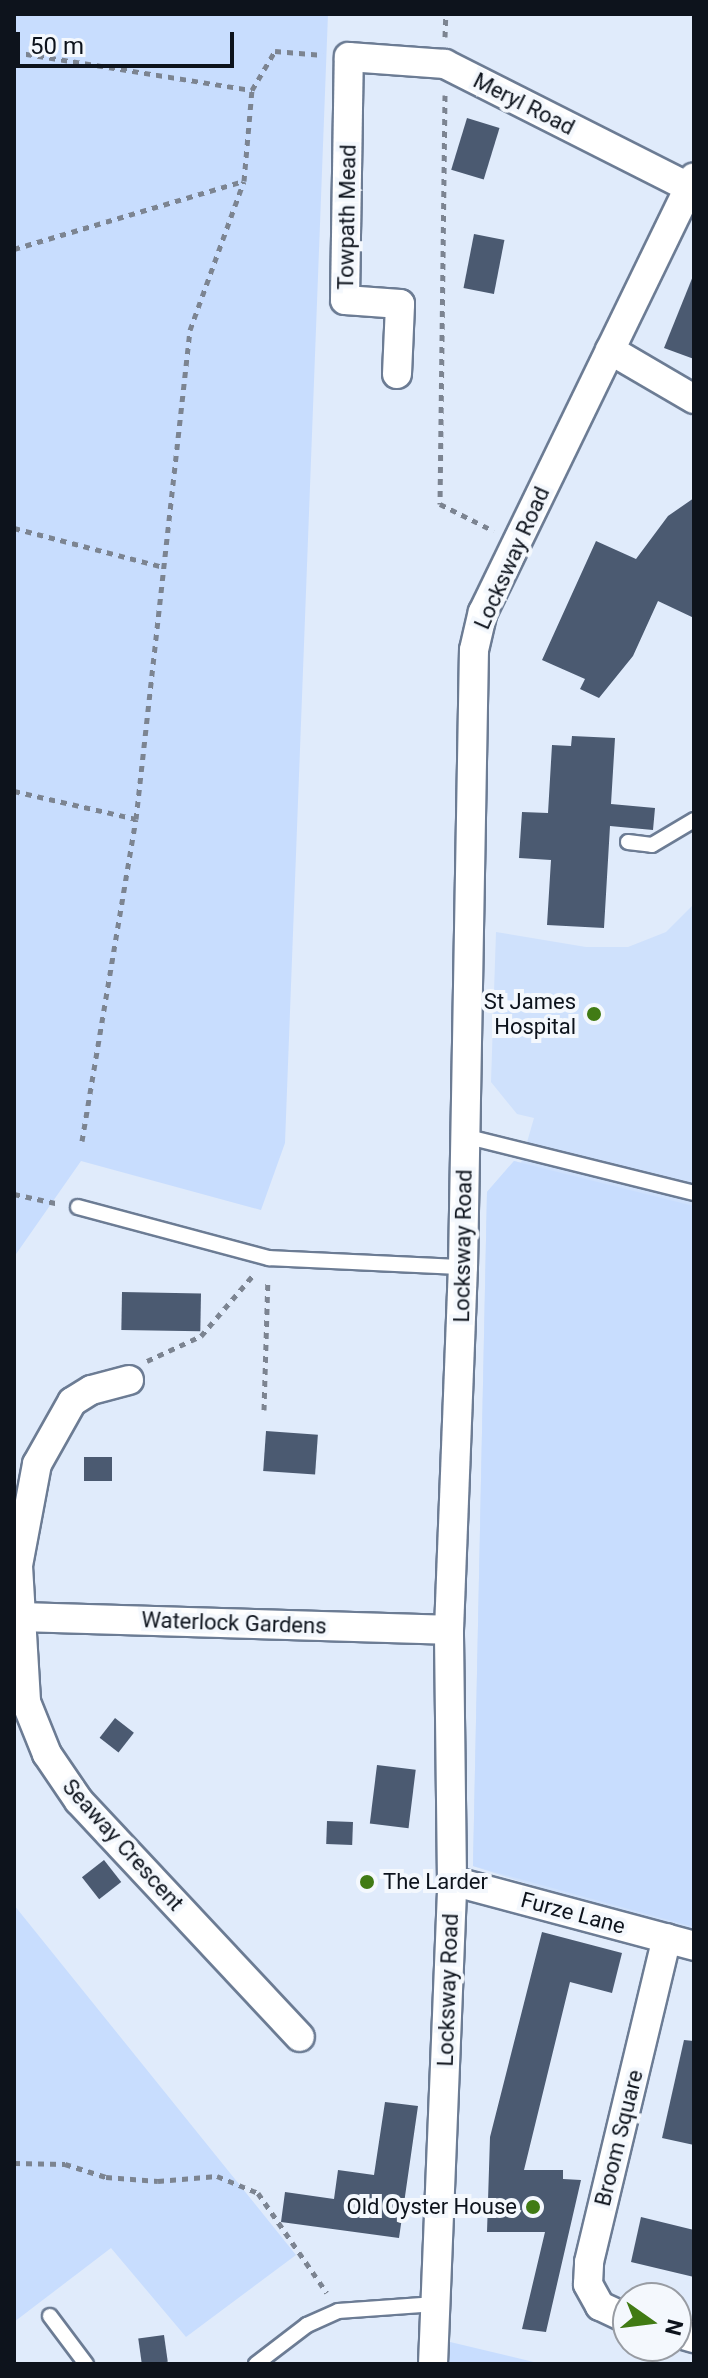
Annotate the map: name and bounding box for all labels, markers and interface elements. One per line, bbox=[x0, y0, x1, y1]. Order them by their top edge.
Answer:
scale bar bbox=[20, 16, 238, 66]
text: 50 m bbox=[30, 32, 84, 60]
street label: Meryl Road bbox=[469, 67, 579, 141]
street label: Towpath Mead bbox=[333, 144, 361, 290]
street label: Locksway Road bbox=[469, 483, 555, 633]
place label: St James Hospital bbox=[484, 988, 576, 1040]
marker: St James Hospital bbox=[583, 1003, 605, 1025]
street label: Locksway Road bbox=[448, 1169, 478, 1323]
street label: Waterlock Gardens bbox=[141, 1607, 327, 1639]
street label: Seaway Crescent bbox=[57, 1774, 189, 1916]
place label: The Larder bbox=[383, 1869, 488, 1895]
marker: The Larder bbox=[358, 1873, 376, 1891]
street label: Furze Lane bbox=[518, 1886, 628, 1940]
street label: Locksway Road bbox=[432, 1913, 464, 2067]
street label: Broom Square bbox=[589, 2067, 649, 2209]
place label: Old Oyster House bbox=[347, 2194, 517, 2220]
marker: Old Oyster House bbox=[524, 2198, 542, 2216]
north arrow bbox=[612, 2282, 692, 2362]
text: N bbox=[660, 2317, 688, 2338]

